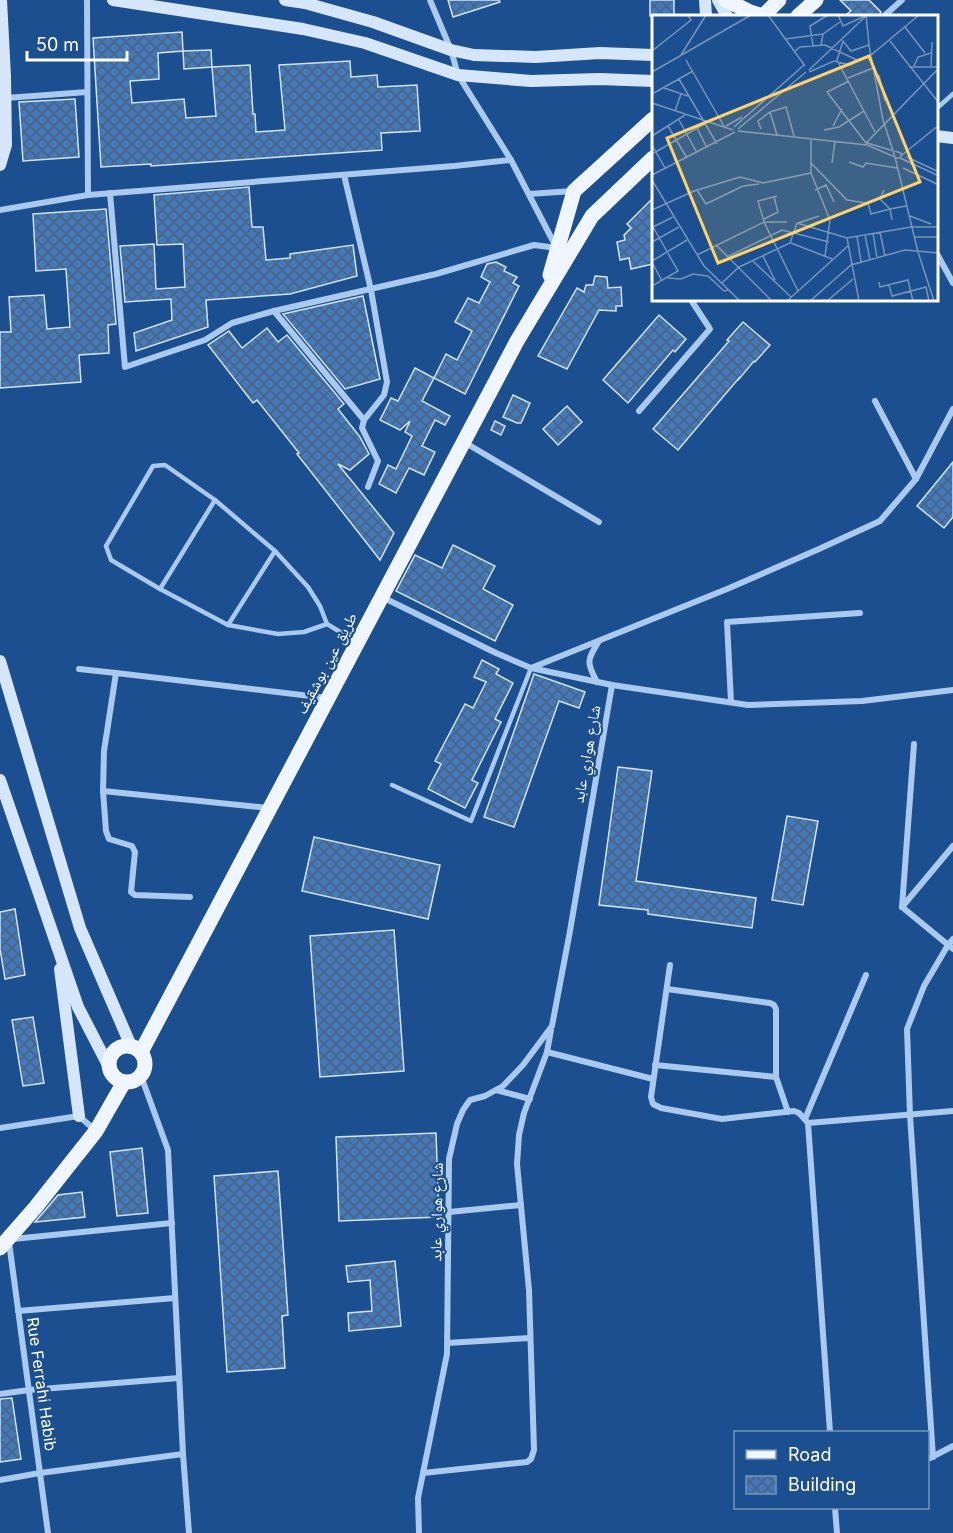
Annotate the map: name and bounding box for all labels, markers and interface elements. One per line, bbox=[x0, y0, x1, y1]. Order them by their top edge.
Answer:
inset map bbox=[652, 15, 938, 302]
scale bar bbox=[27, 24, 128, 62]
text: 50 m bbox=[36, 34, 79, 55]
street label: طريق عين بوشقيف bbox=[291, 609, 362, 718]
street label: شارع هواري عابد bbox=[568, 704, 607, 805]
street label: شارع هواري عابد bbox=[425, 1162, 450, 1262]
street label: Rue Ferrahi Habib bbox=[23, 1316, 61, 1452]
legend bbox=[734, 1431, 929, 1509]
text: Road bbox=[788, 1444, 831, 1465]
text: Building bbox=[788, 1474, 856, 1495]

